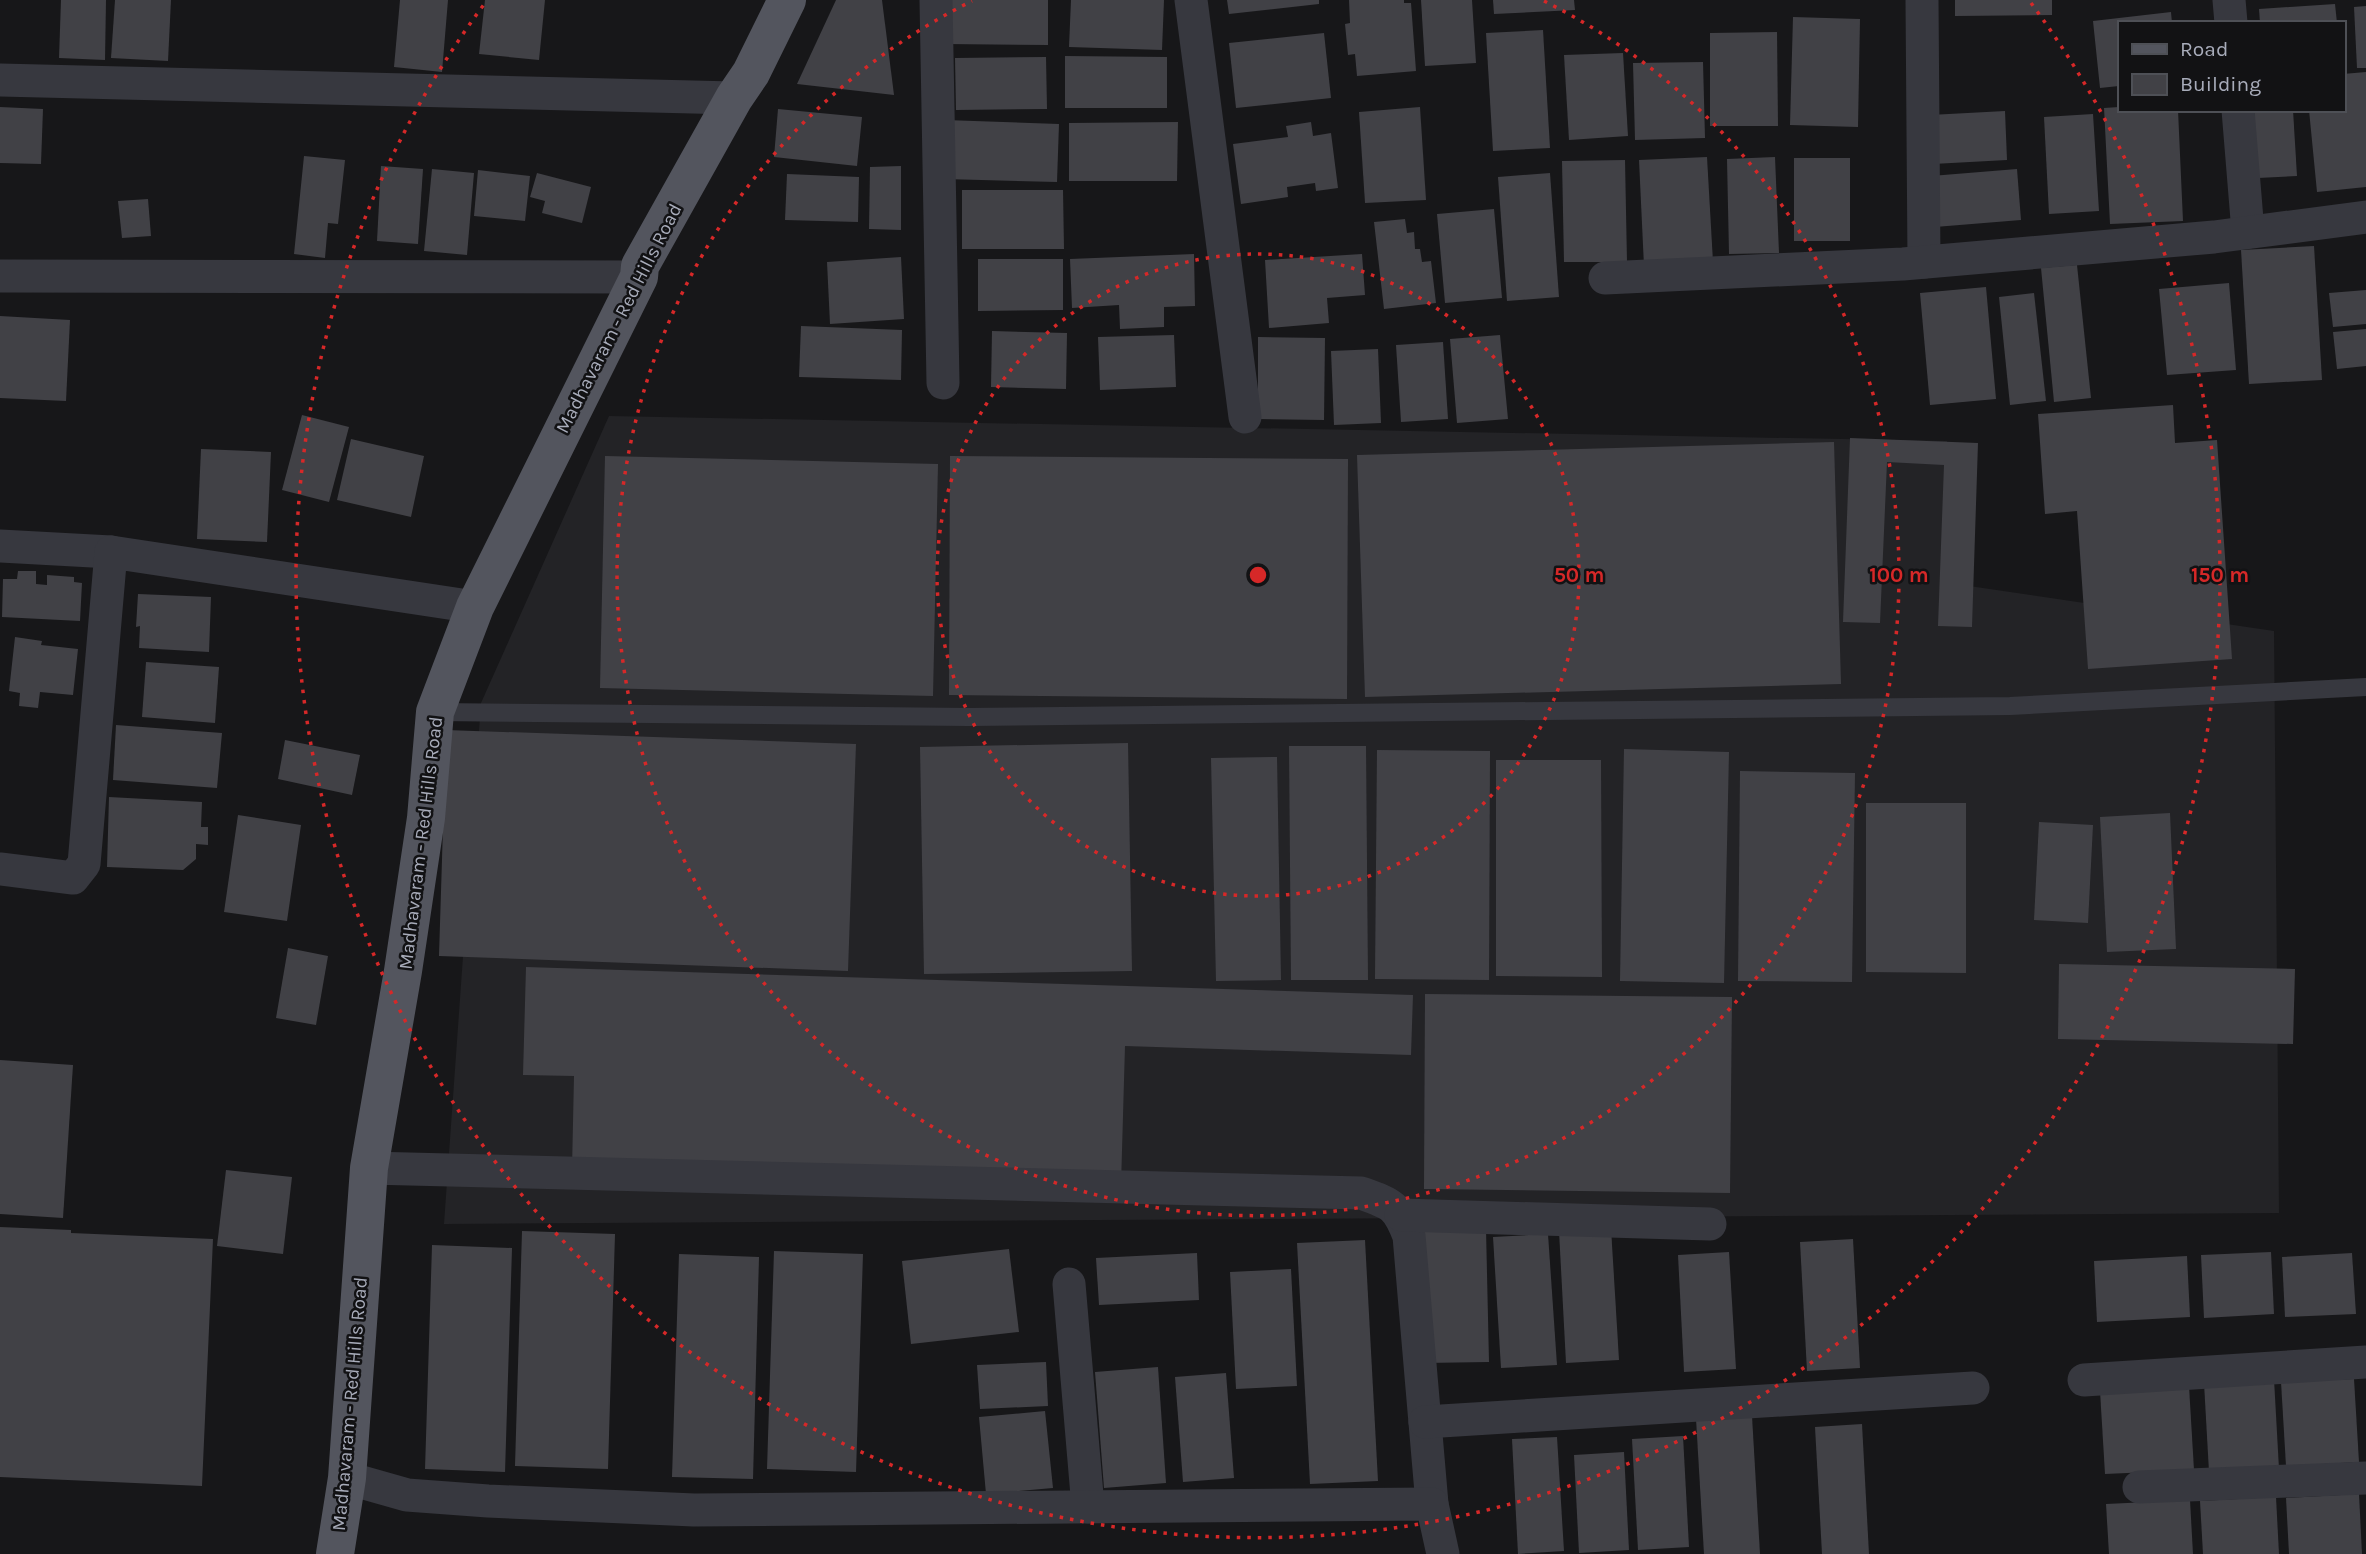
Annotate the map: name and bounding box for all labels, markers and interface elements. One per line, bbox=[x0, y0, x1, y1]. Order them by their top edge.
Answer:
legend bbox=[2118, 21, 2345, 112]
text: Road bbox=[2180, 37, 2228, 61]
text: Building bbox=[2180, 72, 2261, 96]
street label: Madhavaram - Red Hills Road bbox=[551, 200, 687, 437]
centre of rings bbox=[1246, 563, 1270, 587]
text: 50 m bbox=[1554, 563, 1604, 587]
text: 100 m bbox=[1869, 563, 1929, 587]
text: 150 m bbox=[2191, 563, 2249, 587]
street label: Madhavaram - Red Hills Road bbox=[395, 715, 447, 971]
street label: Madhavaram - Red Hills Road bbox=[328, 1276, 372, 1532]

